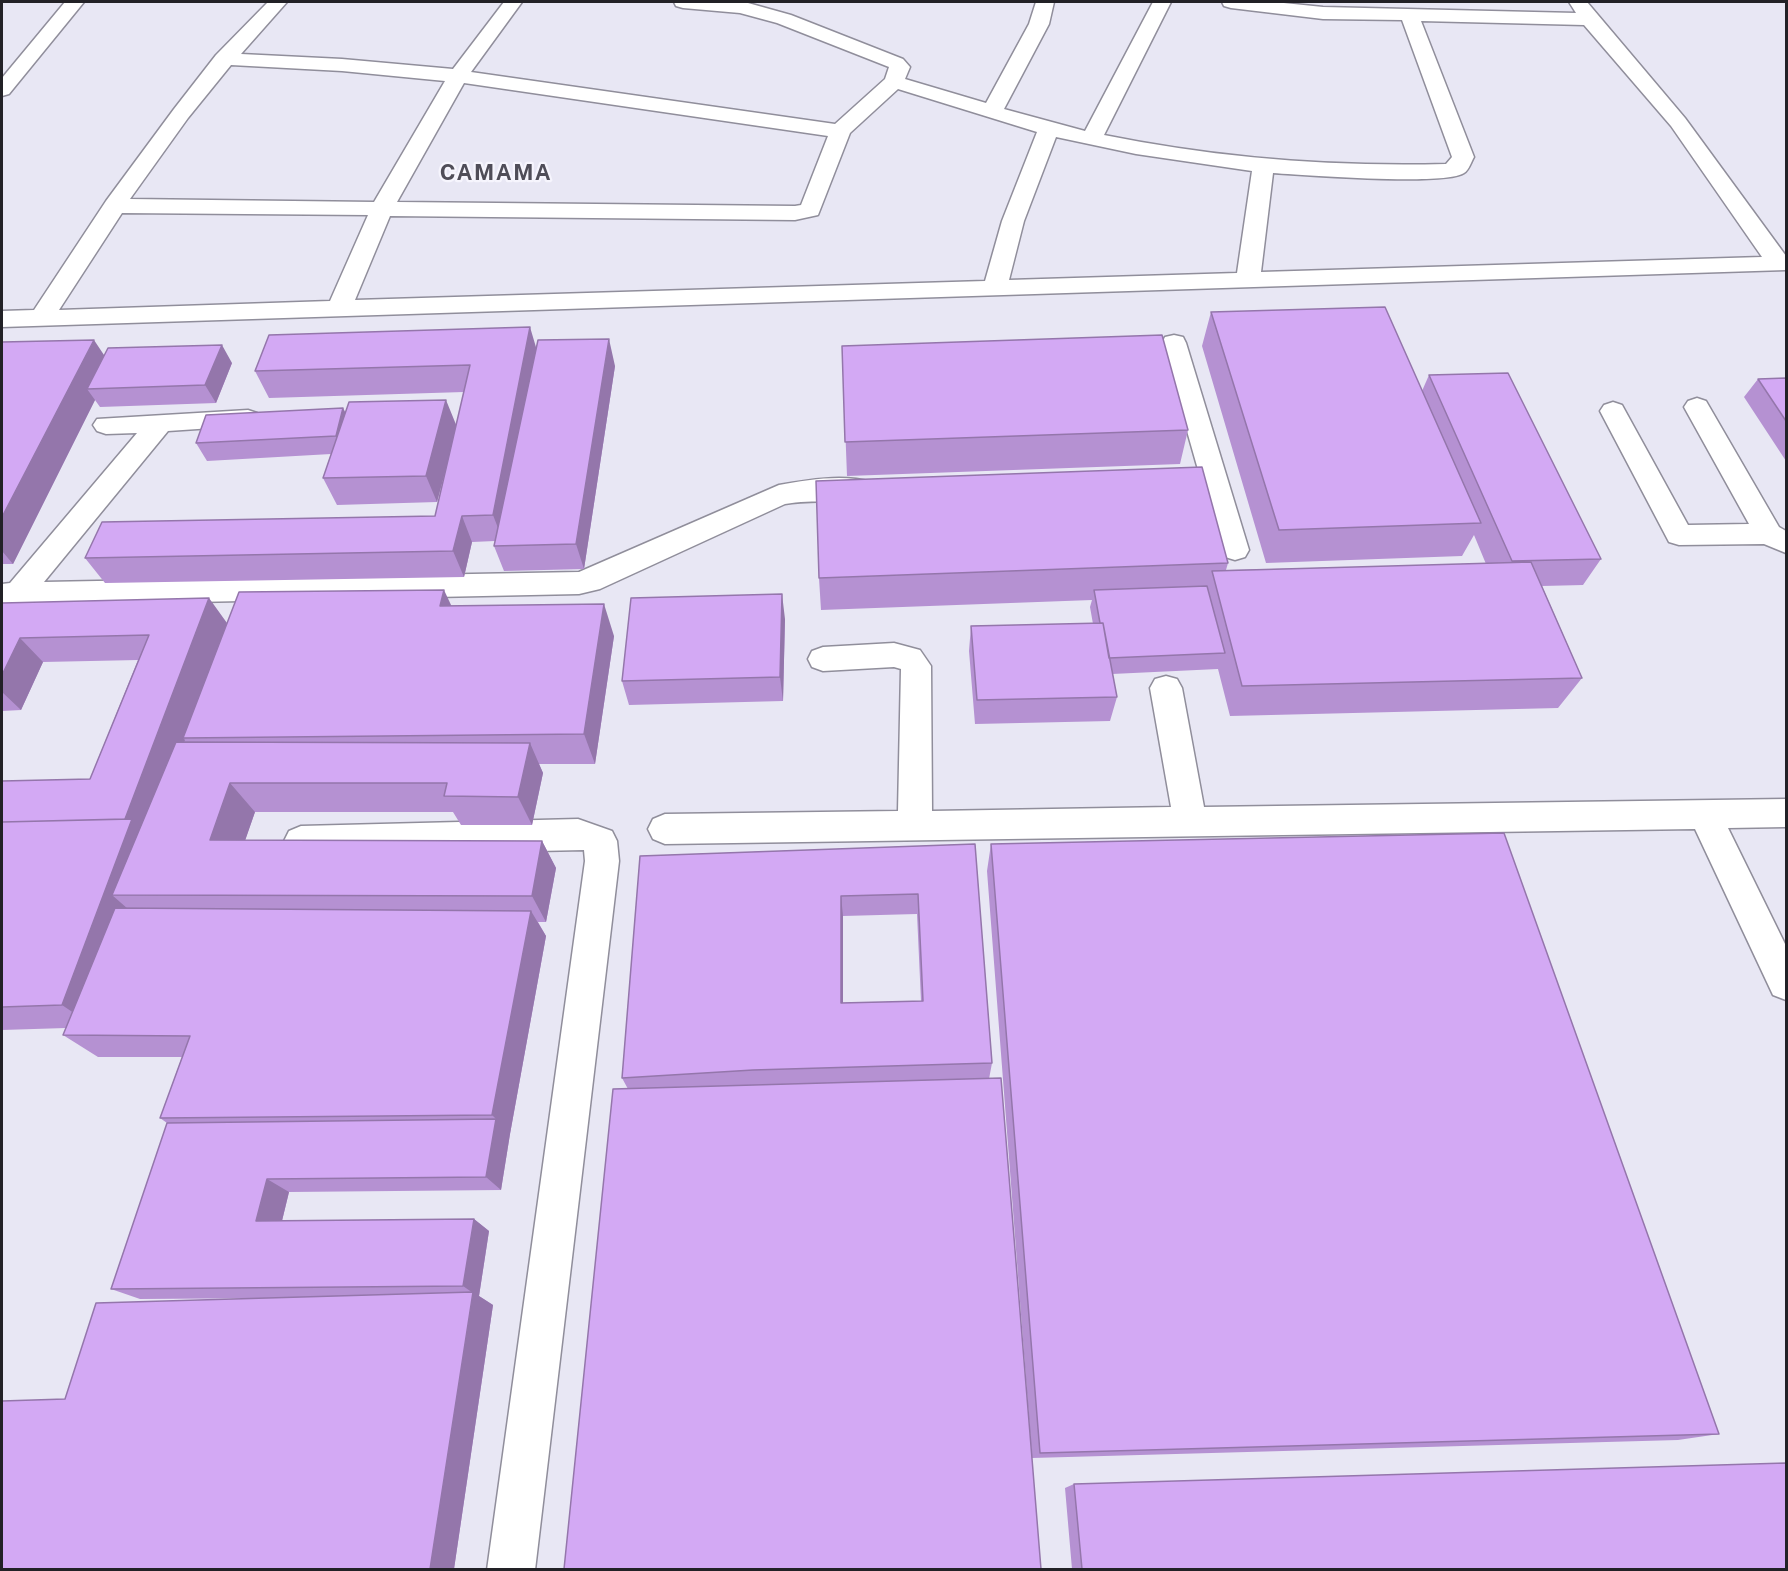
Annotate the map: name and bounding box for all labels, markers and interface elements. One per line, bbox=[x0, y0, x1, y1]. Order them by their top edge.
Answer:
district label: CAMAMA bbox=[440, 160, 552, 186]

